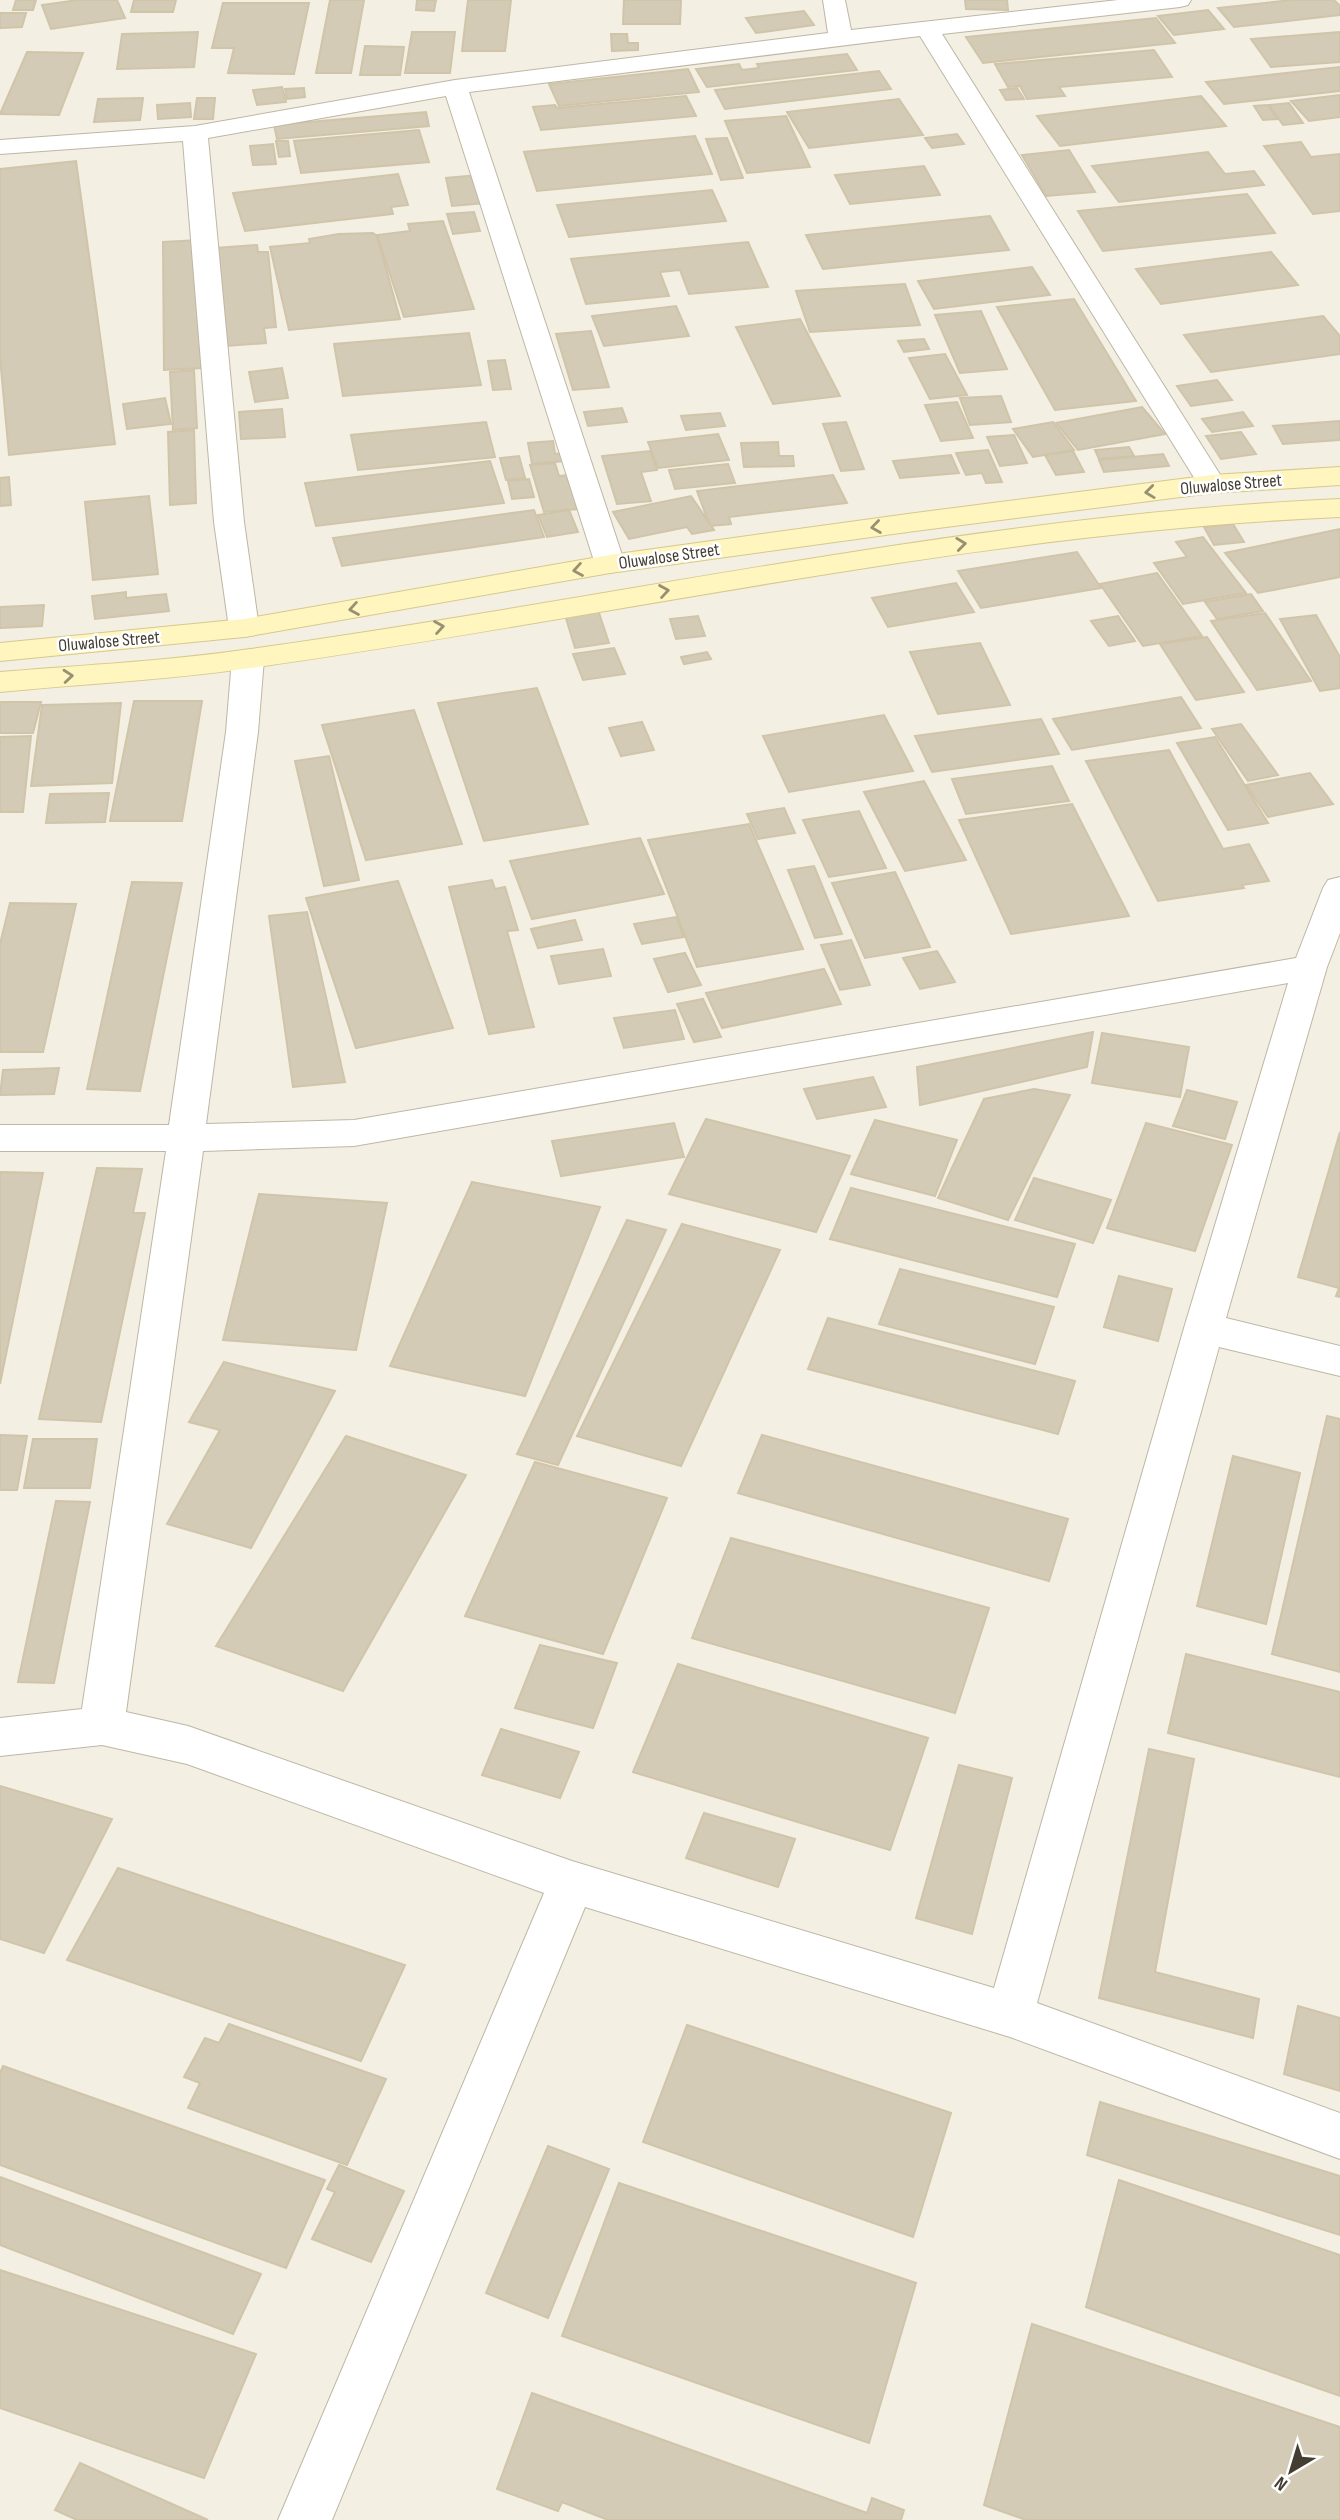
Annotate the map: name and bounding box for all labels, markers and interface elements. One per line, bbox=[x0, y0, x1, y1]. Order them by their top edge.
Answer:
street label: Oluwalose Street bbox=[1179, 470, 1283, 499]
one-way arrow bbox=[1144, 485, 1156, 500]
one-way arrow bbox=[870, 519, 882, 534]
one-way arrow bbox=[956, 537, 967, 552]
street label: Oluwalose Street bbox=[617, 539, 721, 574]
one-way arrow bbox=[572, 562, 584, 577]
one-way arrow bbox=[658, 584, 670, 599]
one-way arrow bbox=[348, 601, 360, 616]
one-way arrow bbox=[433, 620, 445, 635]
street label: Oluwalose Street bbox=[57, 627, 161, 656]
one-way arrow bbox=[62, 668, 74, 683]
north arrow bbox=[1256, 2436, 1326, 2506]
text: N bbox=[1270, 2471, 1293, 2495]

